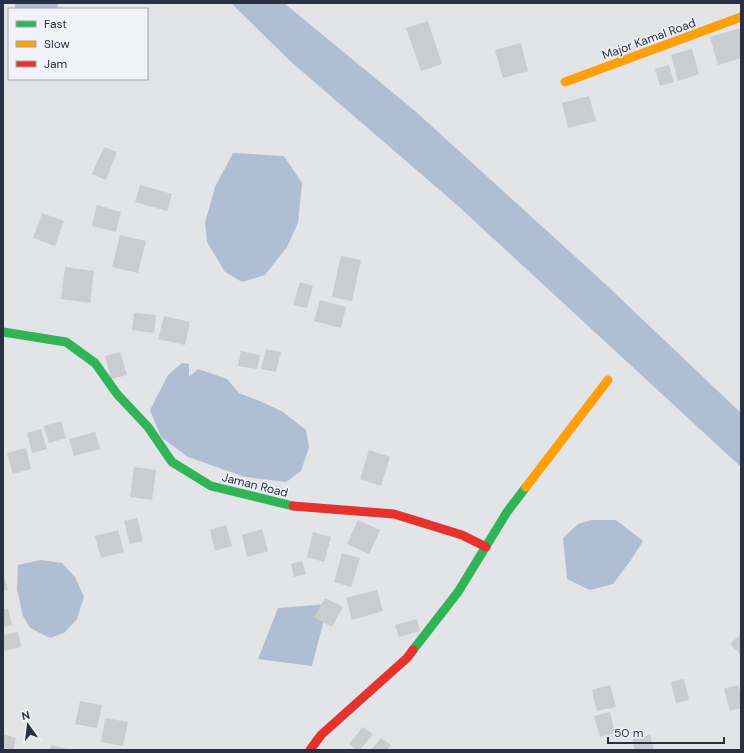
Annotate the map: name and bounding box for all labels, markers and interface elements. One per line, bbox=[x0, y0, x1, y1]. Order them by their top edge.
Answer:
legend bbox=[8, 8, 148, 80]
street label: Major Kamal Road bbox=[600, 15, 698, 63]
text: Fast bbox=[44, 16, 67, 32]
text: Slow bbox=[44, 36, 70, 52]
text: Jam bbox=[44, 56, 67, 72]
street label: Jaman Road bbox=[220, 469, 290, 501]
north arrow bbox=[8, 705, 48, 745]
text: N bbox=[20, 708, 31, 723]
scale bar bbox=[608, 719, 724, 745]
text: 50 m bbox=[614, 725, 643, 741]

